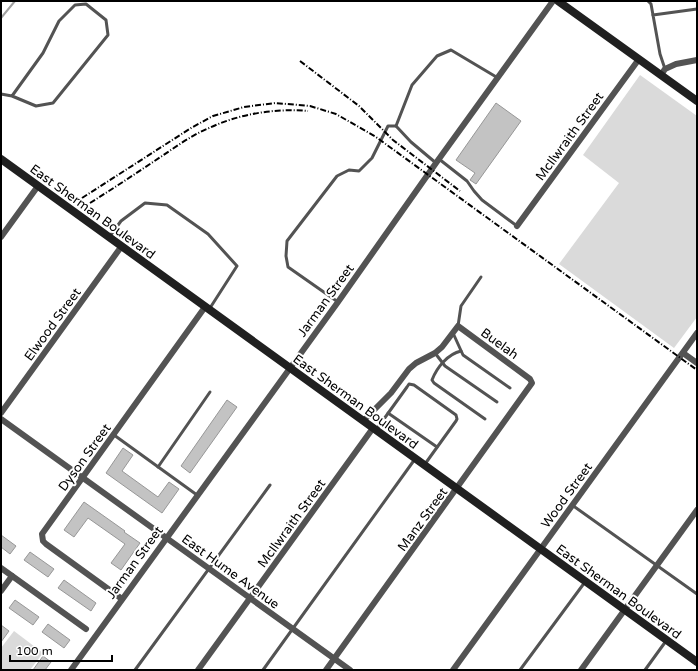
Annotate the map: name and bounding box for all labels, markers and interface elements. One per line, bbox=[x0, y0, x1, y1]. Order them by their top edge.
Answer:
street label: McIlwraith Street bbox=[532, 89, 607, 184]
street label: East Sherman Boulevard bbox=[27, 161, 158, 263]
street label: Jarman Street bbox=[294, 261, 358, 340]
street label: Elwood Street bbox=[21, 285, 85, 364]
street label: Buelah bbox=[477, 325, 521, 363]
street label: East Sherman Boulevard bbox=[290, 351, 421, 453]
street label: Dyson Street bbox=[55, 421, 115, 494]
street label: Wood Street bbox=[538, 460, 596, 531]
street label: McIlwraith Street bbox=[254, 476, 329, 571]
street label: Manz Street bbox=[394, 485, 451, 555]
street label: Jarman Street bbox=[103, 523, 167, 602]
street label: East Hume Avenue bbox=[178, 531, 282, 613]
street label: East Sherman Boulevard bbox=[553, 541, 684, 643]
scale bar bbox=[10, 637, 112, 663]
text: 100 m bbox=[16, 644, 53, 658]

